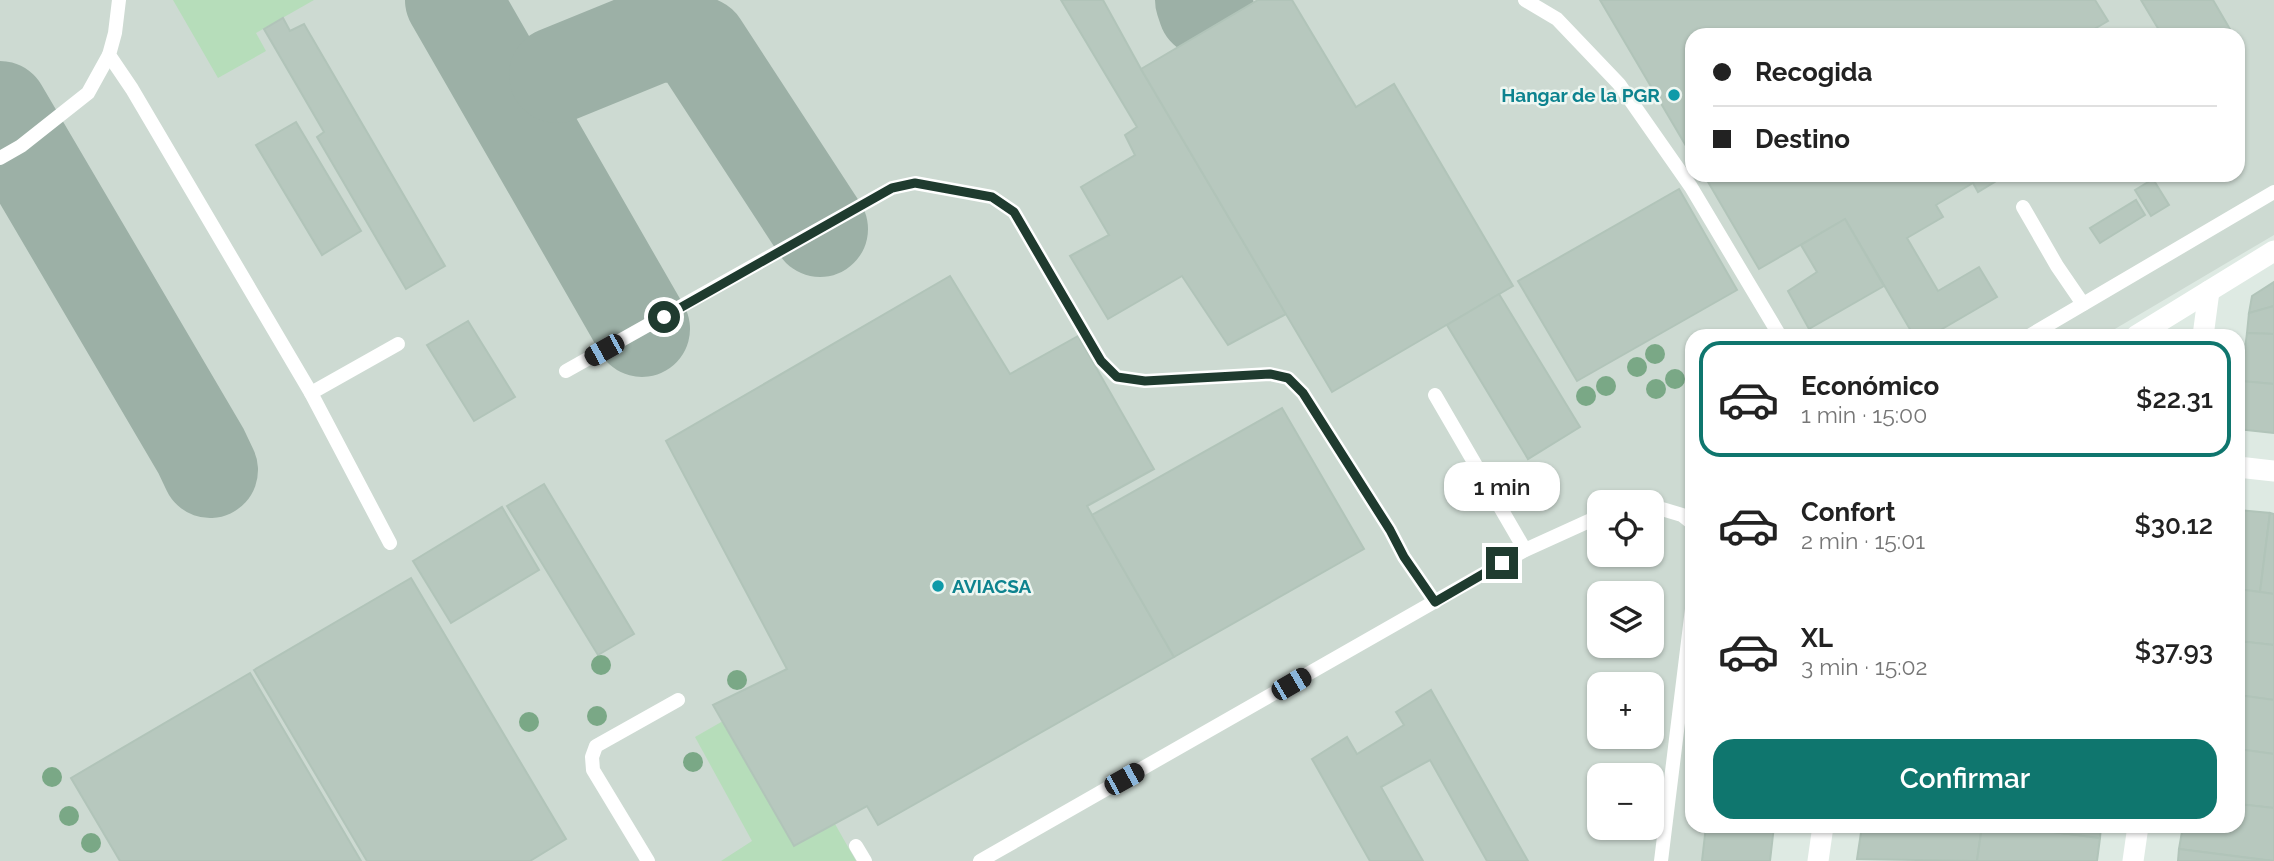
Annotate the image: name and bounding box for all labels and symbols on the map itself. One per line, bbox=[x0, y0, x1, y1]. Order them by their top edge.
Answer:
place label: Hangar de la PGR bbox=[1501, 84, 1660, 106]
marker: Hangar de la PGR bbox=[1666, 87, 1682, 103]
route start bbox=[648, 301, 680, 333]
car bbox=[581, 331, 628, 369]
callout: 1 min bbox=[1444, 462, 1560, 510]
route end bbox=[1486, 547, 1518, 579]
place label: AVIACSA bbox=[952, 575, 1032, 597]
marker: AVIACSA bbox=[930, 578, 946, 594]
car bbox=[1268, 664, 1315, 704]
car bbox=[1101, 760, 1148, 798]

